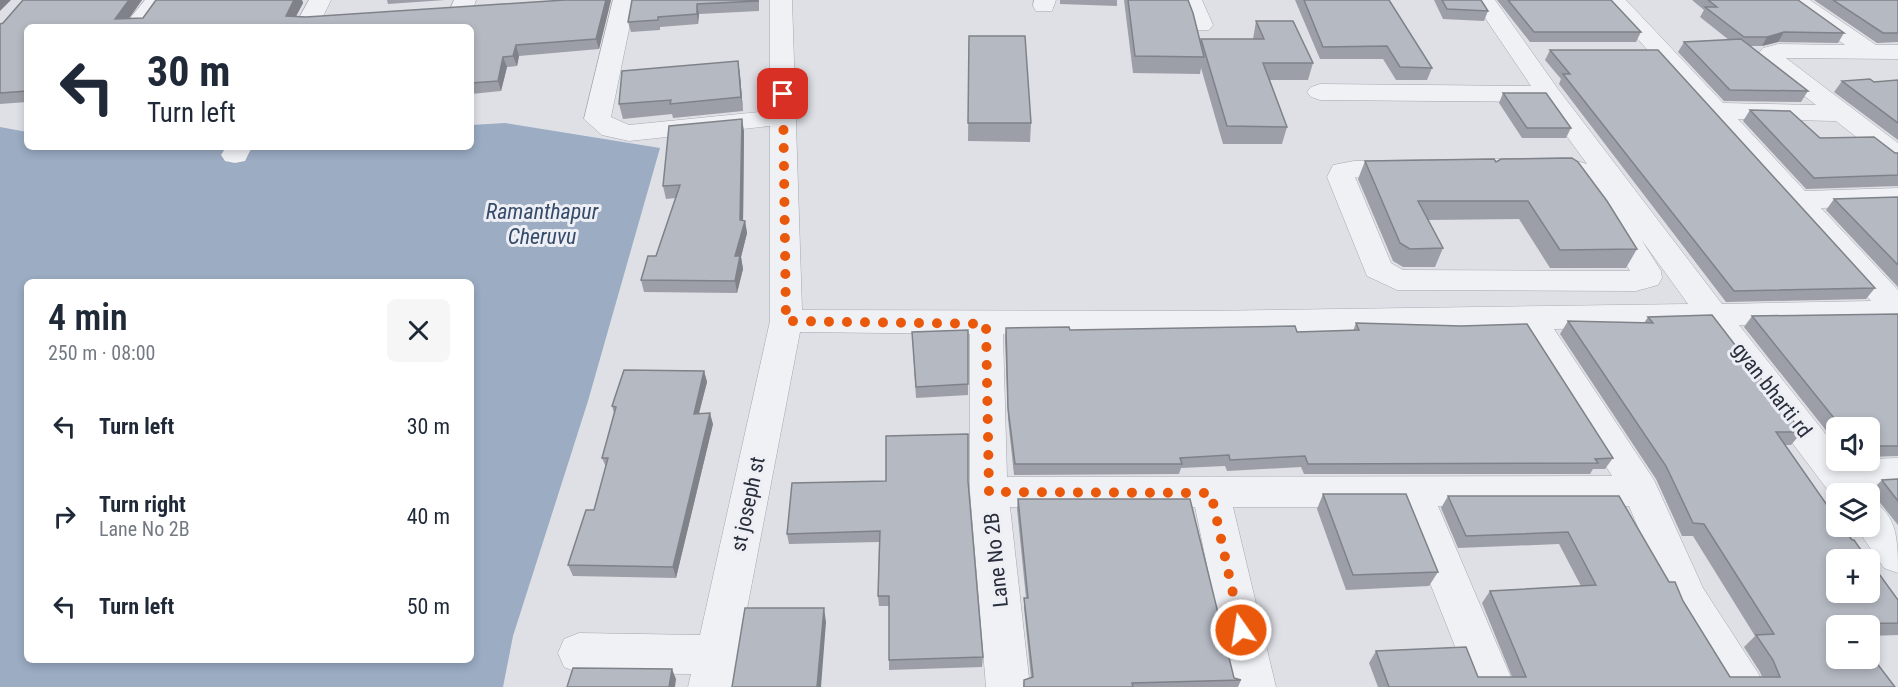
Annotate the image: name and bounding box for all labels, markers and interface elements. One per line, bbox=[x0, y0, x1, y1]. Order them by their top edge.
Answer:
text: 30 m bbox=[147, 47, 230, 96]
icon: left bbox=[48, 48, 126, 126]
pin bbox=[757, 68, 808, 119]
icon: arrive bbox=[766, 77, 799, 110]
text: Turn left bbox=[147, 97, 236, 129]
water label: Ramanthapur Cheruvu bbox=[486, 199, 599, 249]
text: 4 min bbox=[48, 297, 128, 339]
button: close bbox=[387, 299, 450, 362]
street label: gyan bharti rd bbox=[1727, 338, 1817, 442]
text: 250 m · 08:00 bbox=[48, 341, 155, 365]
icon: left bbox=[48, 410, 81, 443]
text: Turn left bbox=[99, 414, 174, 439]
text: 30 m bbox=[407, 414, 450, 439]
map controls bbox=[1826, 417, 1880, 669]
button: sound bbox=[1826, 417, 1880, 471]
street label: st joseph st bbox=[726, 454, 770, 554]
button: layers bbox=[1826, 483, 1880, 537]
text: Turn right bbox=[99, 492, 186, 517]
icon: right bbox=[48, 500, 81, 533]
text: 40 m bbox=[407, 504, 450, 529]
street label: Lane No 2B bbox=[979, 511, 1013, 609]
text: Lane No 2B bbox=[99, 517, 190, 541]
button: + bbox=[1826, 549, 1880, 603]
icon: left bbox=[48, 590, 81, 623]
text: Turn left bbox=[99, 594, 174, 619]
text: 50 m bbox=[407, 594, 450, 619]
position arrow bbox=[1209, 598, 1273, 662]
button: − bbox=[1826, 615, 1880, 669]

